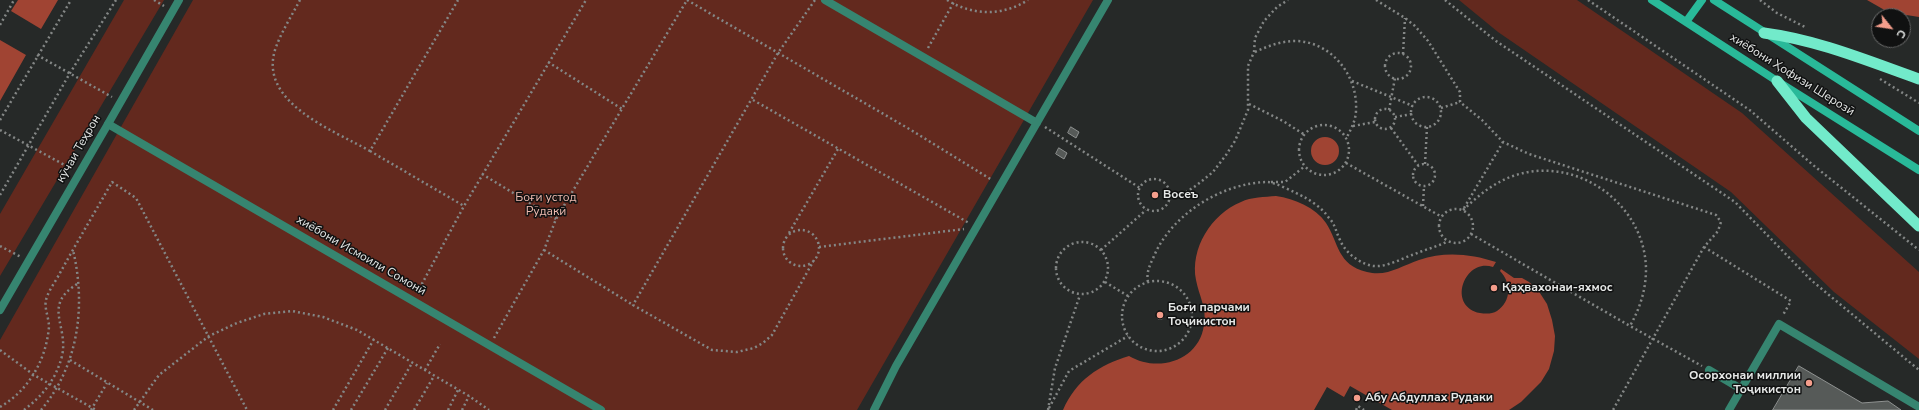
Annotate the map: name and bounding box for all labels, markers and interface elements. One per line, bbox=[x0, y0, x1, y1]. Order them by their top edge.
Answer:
north arrow bbox=[1871, 8, 1911, 48]
text: С bbox=[1893, 27, 1909, 41]
street label: хиёбони Ҳофизи Шерозӣ bbox=[1727, 31, 1857, 119]
street label: кӯчаи Теҳрон bbox=[54, 113, 104, 185]
place label: Восеъ bbox=[1163, 188, 1198, 202]
marker: Восеъ bbox=[1150, 190, 1160, 200]
park label: Боғи устод Рӯдакӣ bbox=[515, 191, 577, 219]
street label: хиёбони Исмоили Сомонӣ bbox=[294, 213, 428, 299]
place label: Қаҳвахонаи-яхмос bbox=[1502, 281, 1613, 295]
marker: Қаҳвахонаи-яхмос bbox=[1489, 283, 1499, 293]
place label: Боғи парчами Тоҷикистон bbox=[1168, 301, 1250, 329]
marker: Боғи парчами Тоҷикистон bbox=[1155, 310, 1165, 320]
place label: Осорхонаи миллии Тоҷикистон bbox=[1689, 369, 1801, 397]
marker: Осорхонаи миллии Тоҷикистон bbox=[1804, 378, 1814, 388]
place label: Абу Абдуллах Рудаки bbox=[1365, 391, 1493, 405]
marker: Абу Абдуллах Рудаки bbox=[1352, 393, 1362, 403]

